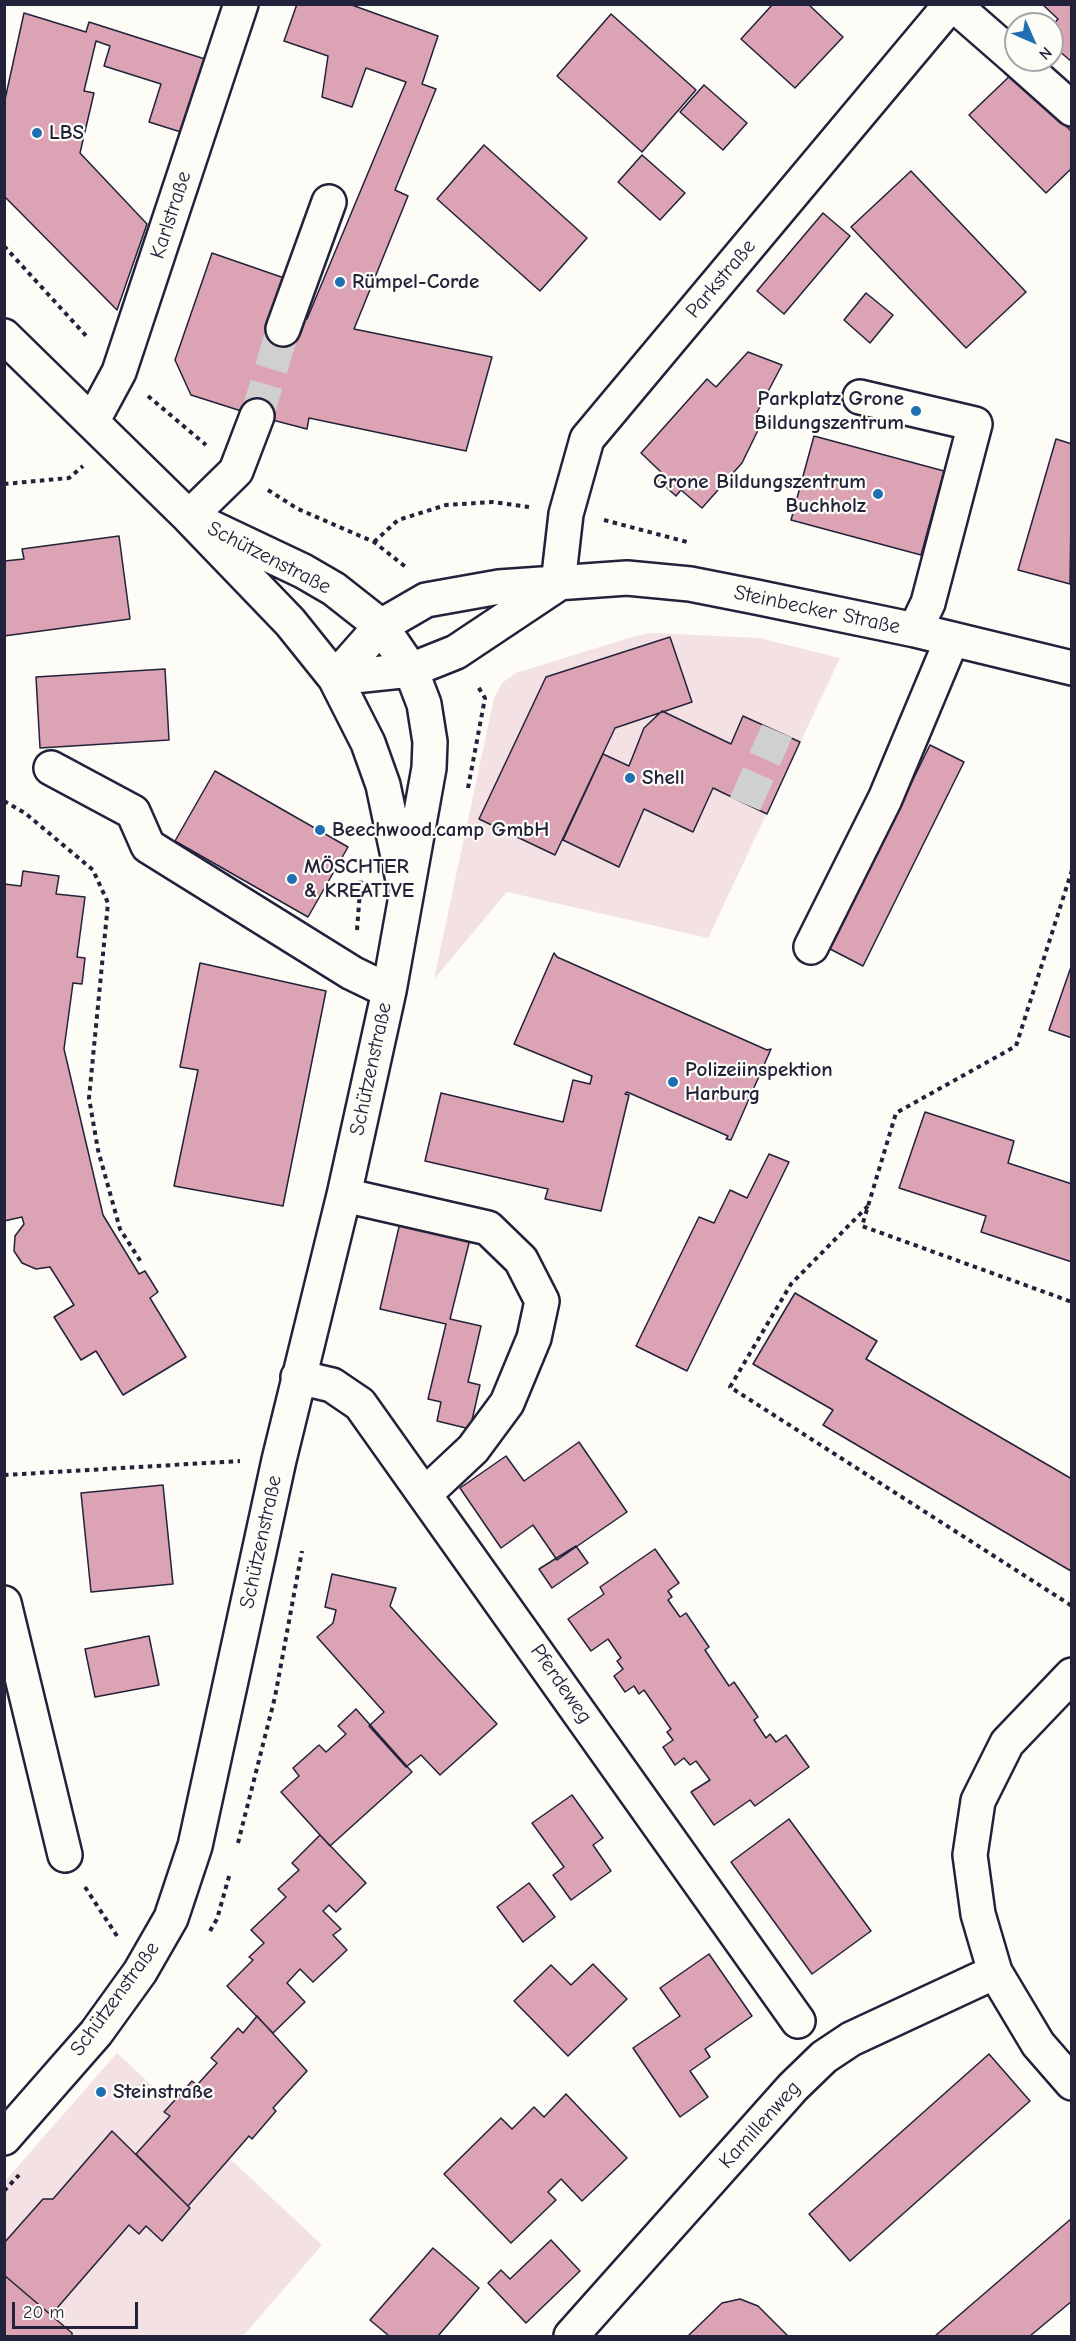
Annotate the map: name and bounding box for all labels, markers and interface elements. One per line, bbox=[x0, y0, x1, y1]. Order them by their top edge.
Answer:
north arrow bbox=[1004, 12, 1064, 72]
text: N bbox=[1035, 43, 1055, 63]
place label: LBS bbox=[49, 120, 84, 146]
marker: LBS bbox=[30, 126, 44, 140]
street label: Karlstraße bbox=[145, 168, 197, 262]
street label: Parkstraße bbox=[681, 234, 761, 324]
place label: Rümpel-Corde bbox=[352, 269, 479, 295]
marker: Rümpel-Corde bbox=[333, 275, 347, 289]
place label: Parkplatz Grone Bildungszentrum bbox=[754, 386, 904, 436]
marker: Parkplatz Grone Bildungszentrum bbox=[909, 404, 923, 418]
place label: Grone Bildungszentrum Buchholz bbox=[653, 469, 866, 519]
marker: Grone Bildungszentrum Buchholz bbox=[871, 487, 885, 501]
street label: Schützenstraße bbox=[203, 516, 335, 600]
street label: Steinbecker Straße bbox=[732, 580, 902, 640]
place label: Shell bbox=[642, 765, 685, 791]
marker: Shell bbox=[623, 771, 637, 785]
place label: Beechwood.camp GmbH bbox=[332, 817, 549, 843]
marker: Beechwood.camp GmbH bbox=[313, 823, 327, 837]
place label: MÖSCHTER & KREATIVE bbox=[304, 854, 414, 904]
marker: MÖSCHTER & KREATIVE bbox=[285, 872, 299, 886]
street label: Schützenstraße bbox=[345, 1000, 397, 1138]
place label: Polizeiinspektion Harburg bbox=[685, 1057, 833, 1107]
marker: Polizeiinspektion Harburg bbox=[666, 1075, 680, 1089]
street label: Schützenstraße bbox=[235, 1473, 287, 1611]
street label: Pferdeweg bbox=[525, 1640, 597, 1728]
street label: Schützenstraße bbox=[65, 1937, 165, 2061]
street label: Kamillenweg bbox=[714, 2076, 806, 2174]
place label: Steinstraße bbox=[113, 2079, 213, 2105]
marker: Steinstraße bbox=[94, 2085, 108, 2099]
scale bar bbox=[15, 2290, 141, 2328]
text: 20 m bbox=[23, 2302, 64, 2323]

